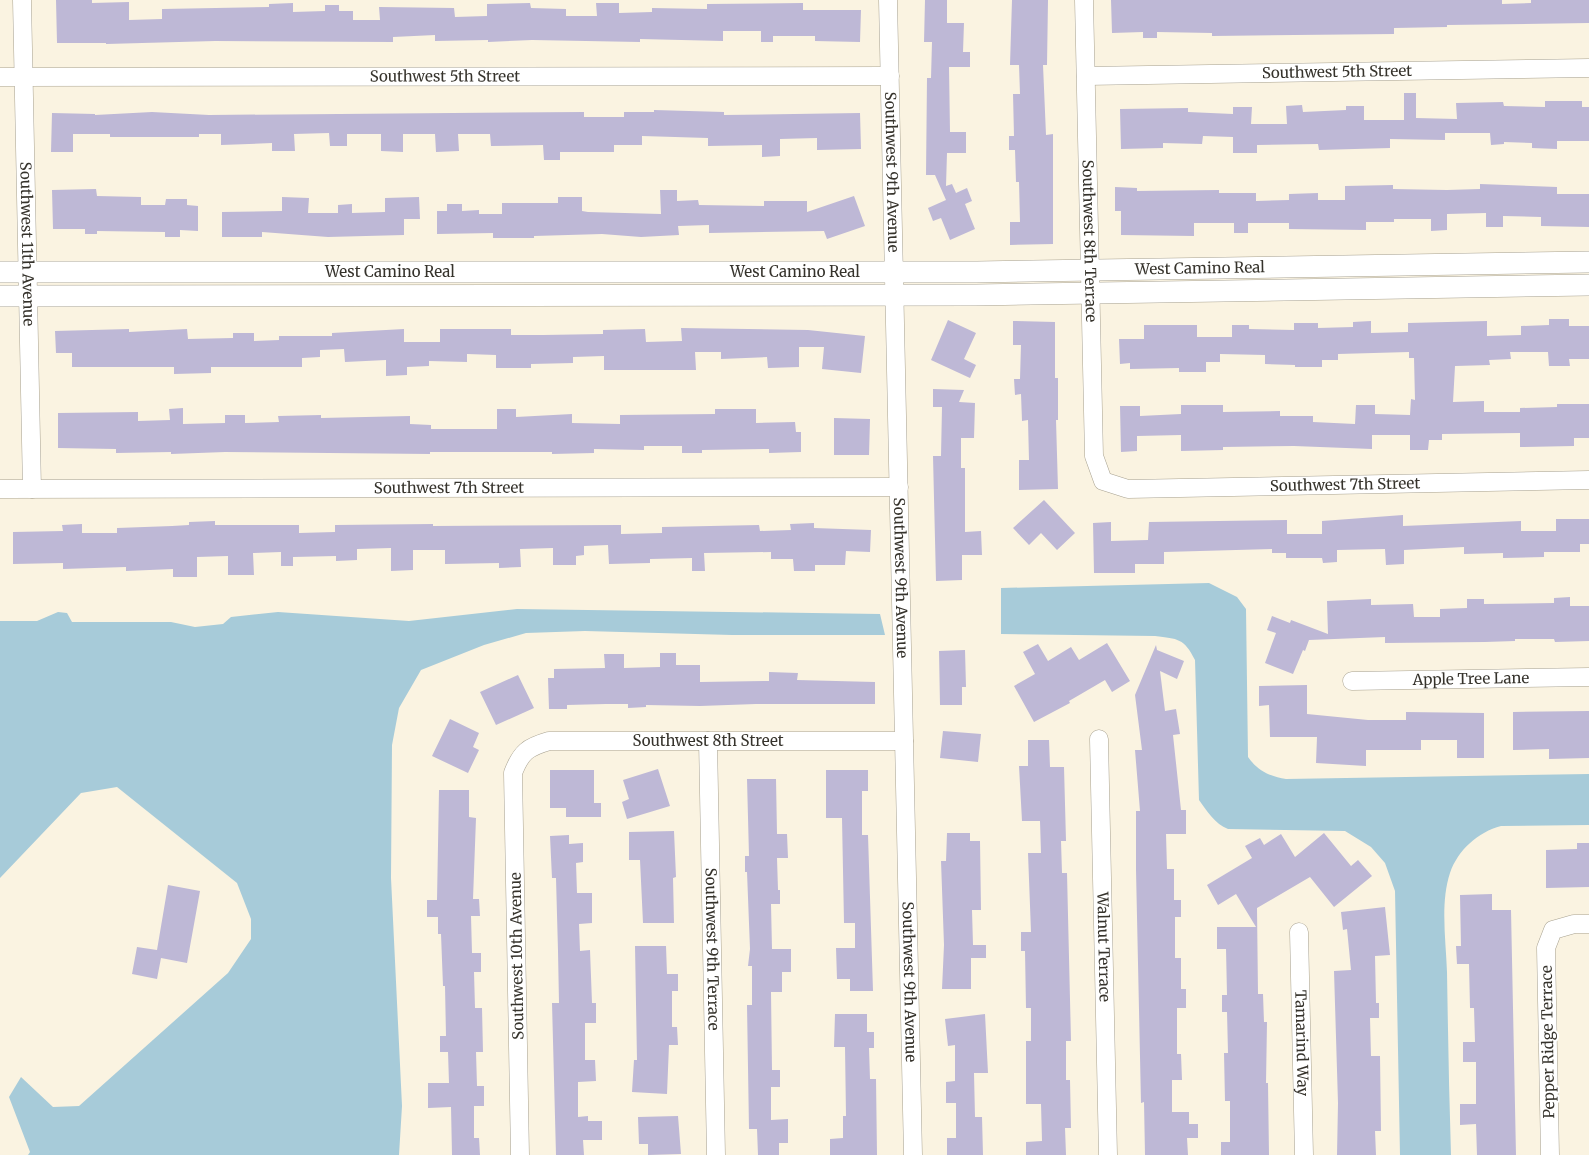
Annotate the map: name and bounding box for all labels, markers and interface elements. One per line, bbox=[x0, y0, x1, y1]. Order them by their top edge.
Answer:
street label: Southwest 5th Street bbox=[1262, 61, 1412, 82]
street label: Southwest 5th Street bbox=[370, 66, 520, 86]
street label: Southwest 9th Avenue bbox=[881, 91, 903, 253]
street label: Southwest 8th Terrace bbox=[1079, 159, 1101, 323]
street label: Southwest 11th Avenue bbox=[16, 162, 39, 326]
street label: West Camino Real bbox=[1134, 257, 1265, 278]
street label: West Camino Real bbox=[324, 262, 455, 281]
street label: West Camino Real bbox=[729, 262, 860, 281]
street label: Southwest 7th Street bbox=[1270, 473, 1421, 495]
street label: Southwest 7th Street bbox=[374, 478, 524, 497]
street label: Southwest 9th Avenue bbox=[890, 497, 912, 659]
street label: Apple Tree Lane bbox=[1411, 668, 1530, 689]
street label: Southwest 8th Street bbox=[633, 731, 784, 750]
street label: Southwest 9th Terrace bbox=[701, 867, 724, 1031]
street label: Southwest 10th Avenue bbox=[506, 872, 527, 1040]
street label: Walnut Terrace bbox=[1093, 891, 1115, 1002]
street label: Southwest 9th Avenue bbox=[899, 901, 921, 1063]
street label: Pepper Ridge Terrace bbox=[1537, 965, 1558, 1119]
street label: Tamarind Way bbox=[1291, 990, 1313, 1097]

